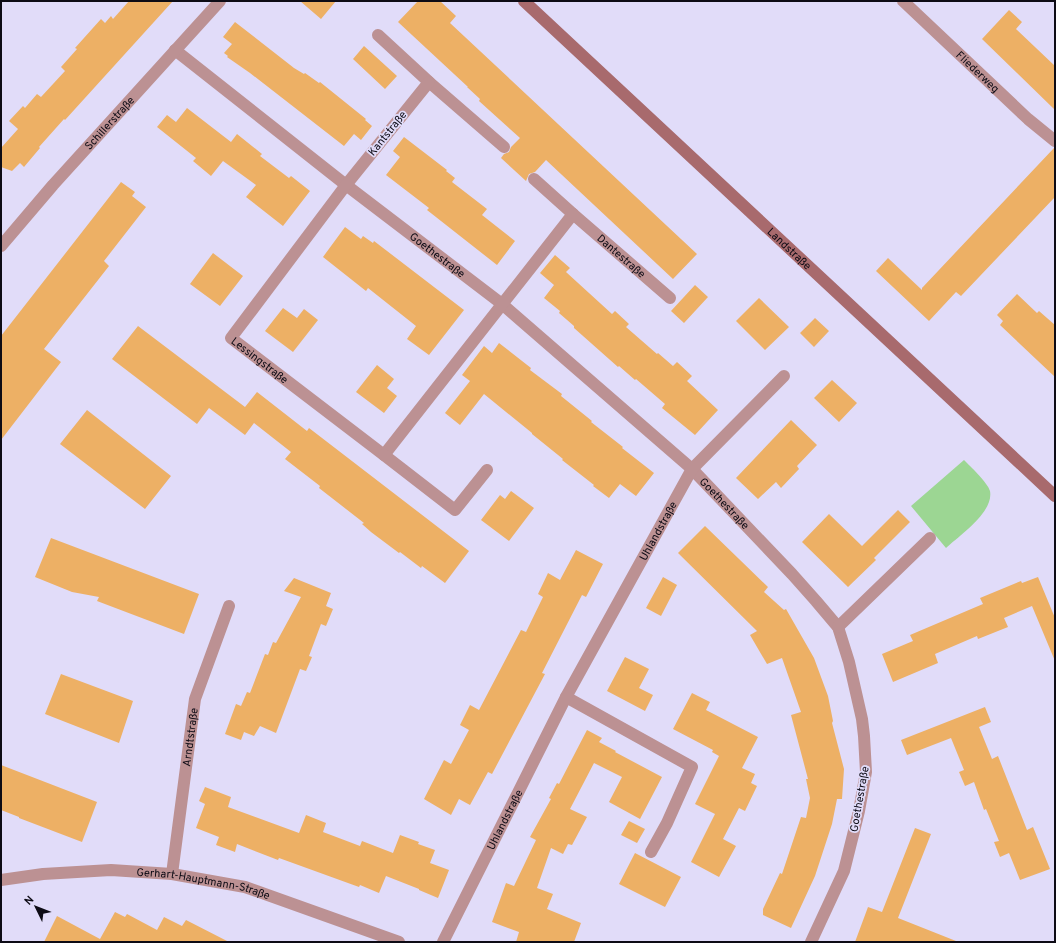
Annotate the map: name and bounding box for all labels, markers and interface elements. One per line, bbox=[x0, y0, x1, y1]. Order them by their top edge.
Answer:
street label: Fliederweg bbox=[953, 49, 1002, 96]
street label: Schillerstraße bbox=[82, 94, 138, 153]
street label: Kantstraße bbox=[365, 108, 410, 159]
street label: Landstraße bbox=[764, 225, 814, 273]
street label: Goethestraße bbox=[406, 230, 468, 281]
street label: Dantestraße bbox=[594, 232, 648, 282]
street label: Lessingstraße bbox=[228, 335, 291, 387]
street label: Goethestraße bbox=[696, 475, 752, 533]
street label: Uhlandstraße bbox=[637, 499, 681, 563]
street label: Arndtstraße bbox=[180, 707, 202, 767]
street label: Goethestraße bbox=[847, 765, 873, 833]
street label: Uhlandstraße bbox=[484, 787, 526, 853]
street label: Gerhart-Hauptmann-Straße bbox=[136, 866, 272, 903]
north arrow bbox=[16, 887, 56, 927]
text: N bbox=[22, 893, 37, 909]

